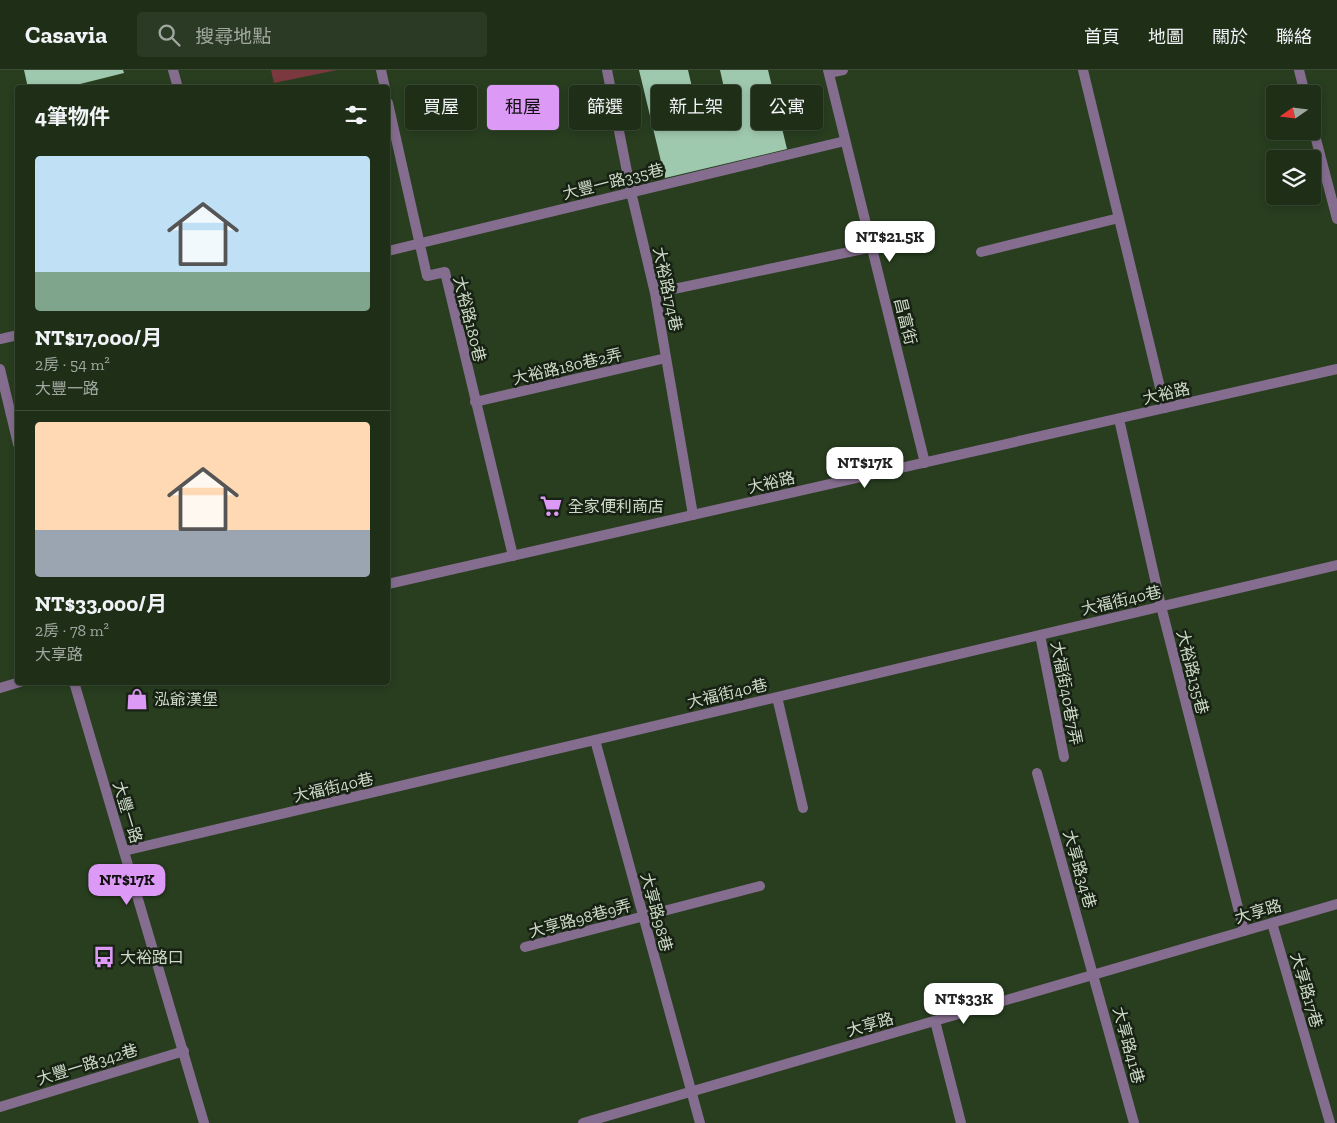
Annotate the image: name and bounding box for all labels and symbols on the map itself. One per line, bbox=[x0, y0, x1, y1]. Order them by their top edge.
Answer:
north arrow bbox=[1266, 85, 1321, 140]
street label: 大豐一路335巷 bbox=[560, 160, 666, 203]
pin: NT$21.5K bbox=[838, 220, 942, 263]
street label: 大裕路174巷 bbox=[649, 245, 686, 333]
street label: 大裕路180巷 bbox=[450, 274, 489, 364]
street label: 昌富街 bbox=[890, 296, 921, 347]
street label: 大裕路180巷2弄 bbox=[510, 345, 624, 388]
street label: 大裕路 bbox=[1141, 379, 1192, 408]
pin: NT$17K bbox=[824, 446, 906, 489]
street label: 大裕路 bbox=[746, 468, 797, 497]
supermarket icon: 全家便利商店 bbox=[538, 493, 564, 519]
place label: 全家便利商店 bbox=[568, 497, 664, 516]
street label: 大福街40巷 bbox=[1079, 582, 1163, 619]
street label: 大裕路135巷 bbox=[1173, 628, 1212, 716]
street label: 大福街40巷7弄 bbox=[1047, 640, 1086, 747]
street label: 大福街40巷 bbox=[685, 675, 769, 712]
shop icon: 泓爺漢堡 bbox=[124, 686, 150, 712]
place label: 泓爺漢堡 bbox=[154, 690, 218, 709]
street label: 大福街40巷 bbox=[291, 769, 375, 806]
street label: 大豐一路 bbox=[109, 779, 146, 846]
street label: 大享路34巷 bbox=[1059, 828, 1100, 910]
pin: NT$17K bbox=[86, 864, 168, 906]
street label: 大享路98巷 bbox=[637, 870, 676, 954]
street label: 大享路98巷9弄 bbox=[527, 896, 634, 941]
street label: 大享路 bbox=[1232, 896, 1284, 927]
bus stop icon: 大裕路口 bbox=[91, 944, 117, 970]
place label: 大裕路口 bbox=[120, 948, 184, 967]
street label: 大享路17巷 bbox=[1287, 950, 1326, 1030]
pin: NT$33K bbox=[923, 982, 1005, 1025]
street label: 大享路41巷 bbox=[1109, 1005, 1148, 1086]
street label: 大享路 bbox=[844, 1009, 896, 1040]
street label: 大豐一路342巷 bbox=[34, 1040, 140, 1089]

